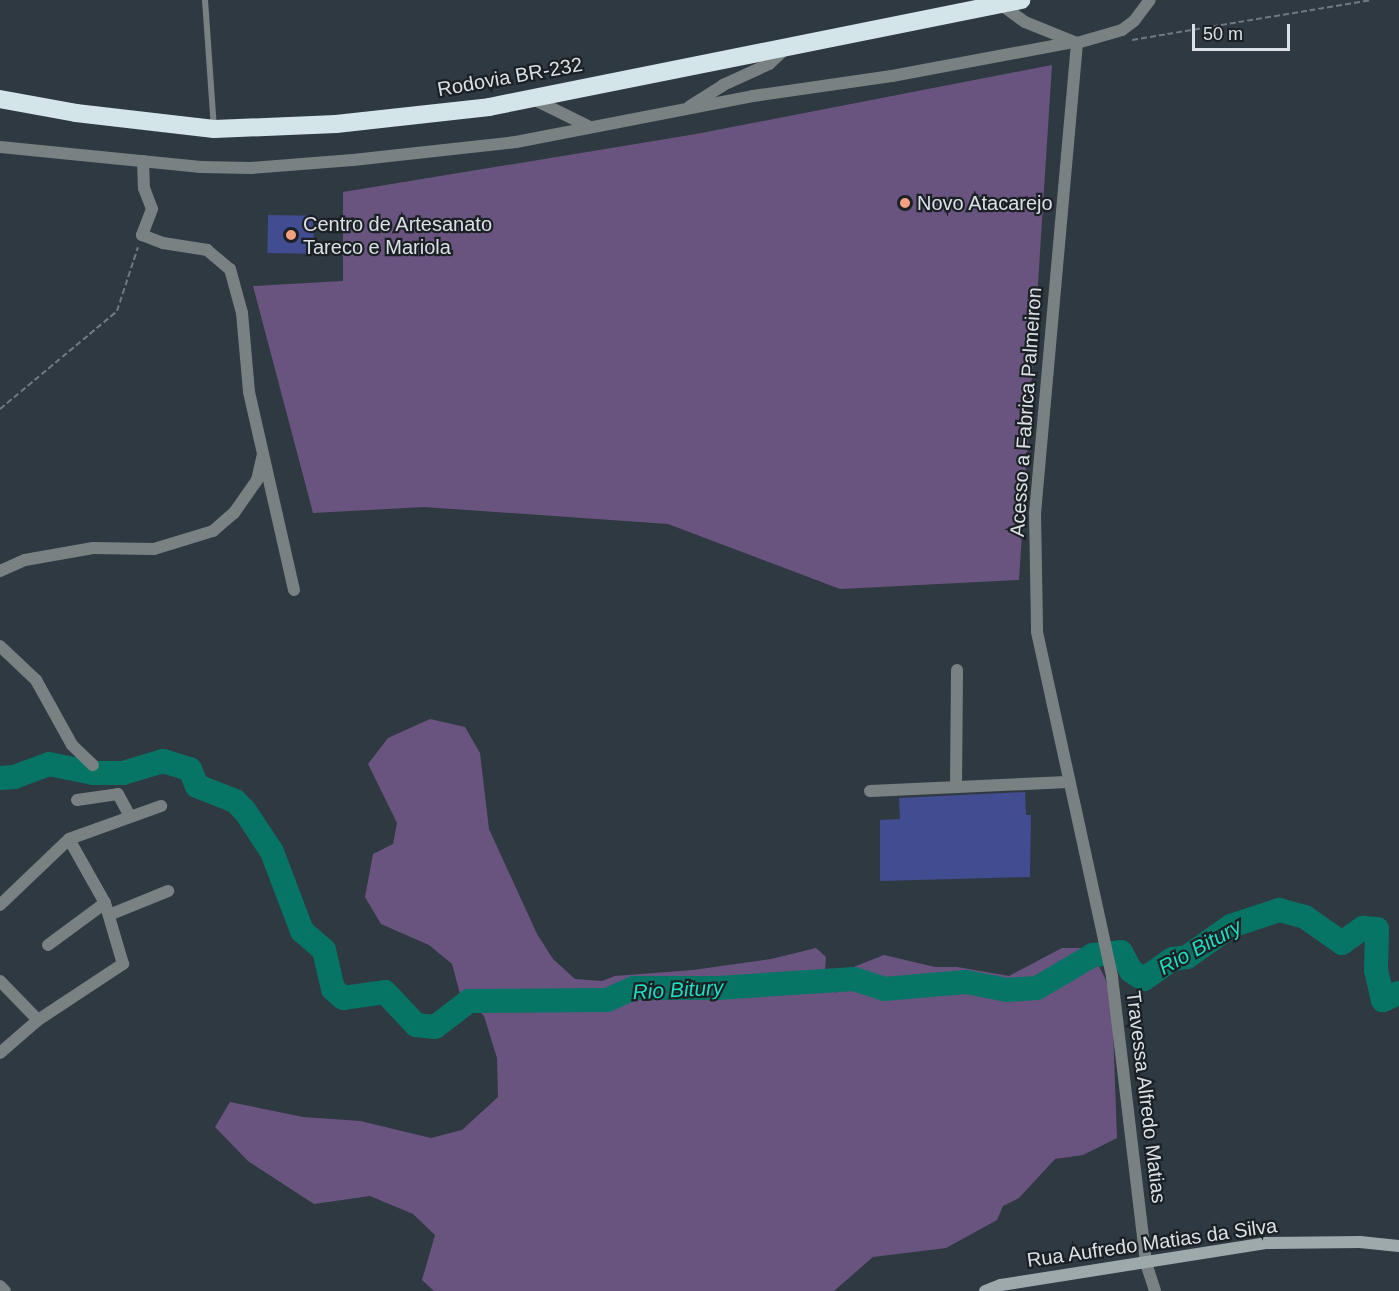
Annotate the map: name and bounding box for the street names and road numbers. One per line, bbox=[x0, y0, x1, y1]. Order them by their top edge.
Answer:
street label: Rodovia BR-232 bbox=[436, 52, 584, 102]
street label: Acesso a Fabrica Palmeiron bbox=[1005, 286, 1047, 538]
street label: Travessa Alfredo Matias bbox=[1121, 989, 1171, 1205]
street label: Rua Aufredo Matias da Silva bbox=[1025, 1213, 1279, 1273]

